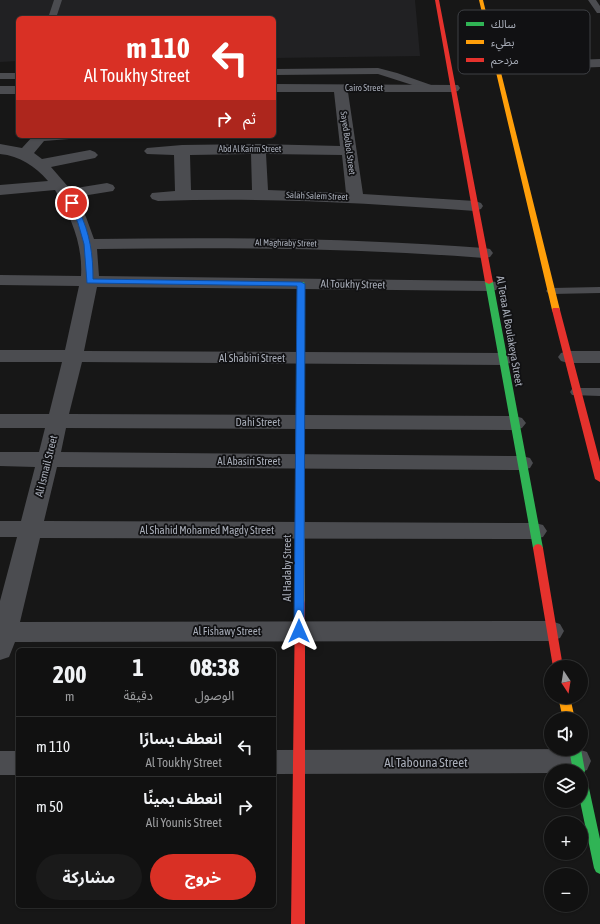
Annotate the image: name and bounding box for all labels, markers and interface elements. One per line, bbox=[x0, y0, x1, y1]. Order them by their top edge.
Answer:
legend bbox=[458, 10, 590, 74]
text: سالك bbox=[491, 18, 516, 30]
text: 110 m bbox=[127, 32, 190, 64]
icon: left bbox=[204, 32, 256, 84]
text: بطيء bbox=[491, 36, 514, 52]
text: مزدحم bbox=[491, 54, 519, 69]
text: Al Toukhy Street bbox=[84, 65, 190, 86]
street label: Cairo Street bbox=[345, 83, 383, 93]
icon: right bbox=[213, 108, 235, 130]
text: ثم bbox=[243, 110, 256, 127]
street label: Sayed Bolbol Street bbox=[339, 111, 357, 176]
street label: Abd Al Karim Street bbox=[219, 144, 282, 154]
pin bbox=[55, 186, 89, 220]
street label: Salah Salem Street bbox=[286, 190, 349, 202]
icon: arrive bbox=[61, 192, 83, 214]
street label: Al Maghraby Street bbox=[255, 237, 317, 249]
street label: Al Teraa Al Boulakeya Street bbox=[494, 275, 526, 387]
street label: Al Toukhy Street bbox=[320, 277, 386, 291]
street label: Al Shabini Street bbox=[219, 352, 285, 364]
street label: Dahi Street bbox=[236, 416, 280, 428]
street label: Ali Ismail Street bbox=[33, 434, 59, 498]
street label: Al Abasiri Street bbox=[217, 455, 281, 467]
street label: Al Shahid Mohamed Magdy Street bbox=[140, 524, 274, 536]
street label: Al Hadaby Street bbox=[281, 535, 293, 601]
position arrow bbox=[278, 610, 320, 652]
street label: Al Fishawy Street bbox=[193, 625, 261, 637]
text: 1 bbox=[133, 654, 144, 681]
text: 08:38 bbox=[190, 654, 239, 681]
north arrow bbox=[544, 660, 588, 704]
map controls bbox=[544, 660, 588, 912]
text: 200 bbox=[53, 661, 87, 688]
text: دقيقة bbox=[123, 688, 153, 703]
text: الوصول bbox=[195, 688, 234, 703]
text: m bbox=[65, 689, 74, 704]
button: sound bbox=[544, 712, 588, 756]
text: انعطف يسارًا bbox=[139, 730, 222, 747]
icon: left bbox=[234, 736, 256, 758]
text: 110 m bbox=[36, 738, 70, 755]
text: Al Toukhy Street bbox=[145, 755, 222, 770]
street label: Al Tabouna Street bbox=[384, 755, 468, 770]
button: layers bbox=[544, 764, 588, 808]
text: انعطف يمينًا bbox=[143, 790, 222, 807]
icon: right bbox=[234, 796, 256, 818]
text: 50 m bbox=[36, 798, 63, 815]
text: Ali Younis Street bbox=[146, 815, 222, 830]
button: + bbox=[544, 816, 588, 860]
button: مشاركة bbox=[36, 854, 142, 900]
button: خروج bbox=[150, 854, 256, 900]
button: − bbox=[544, 868, 588, 912]

